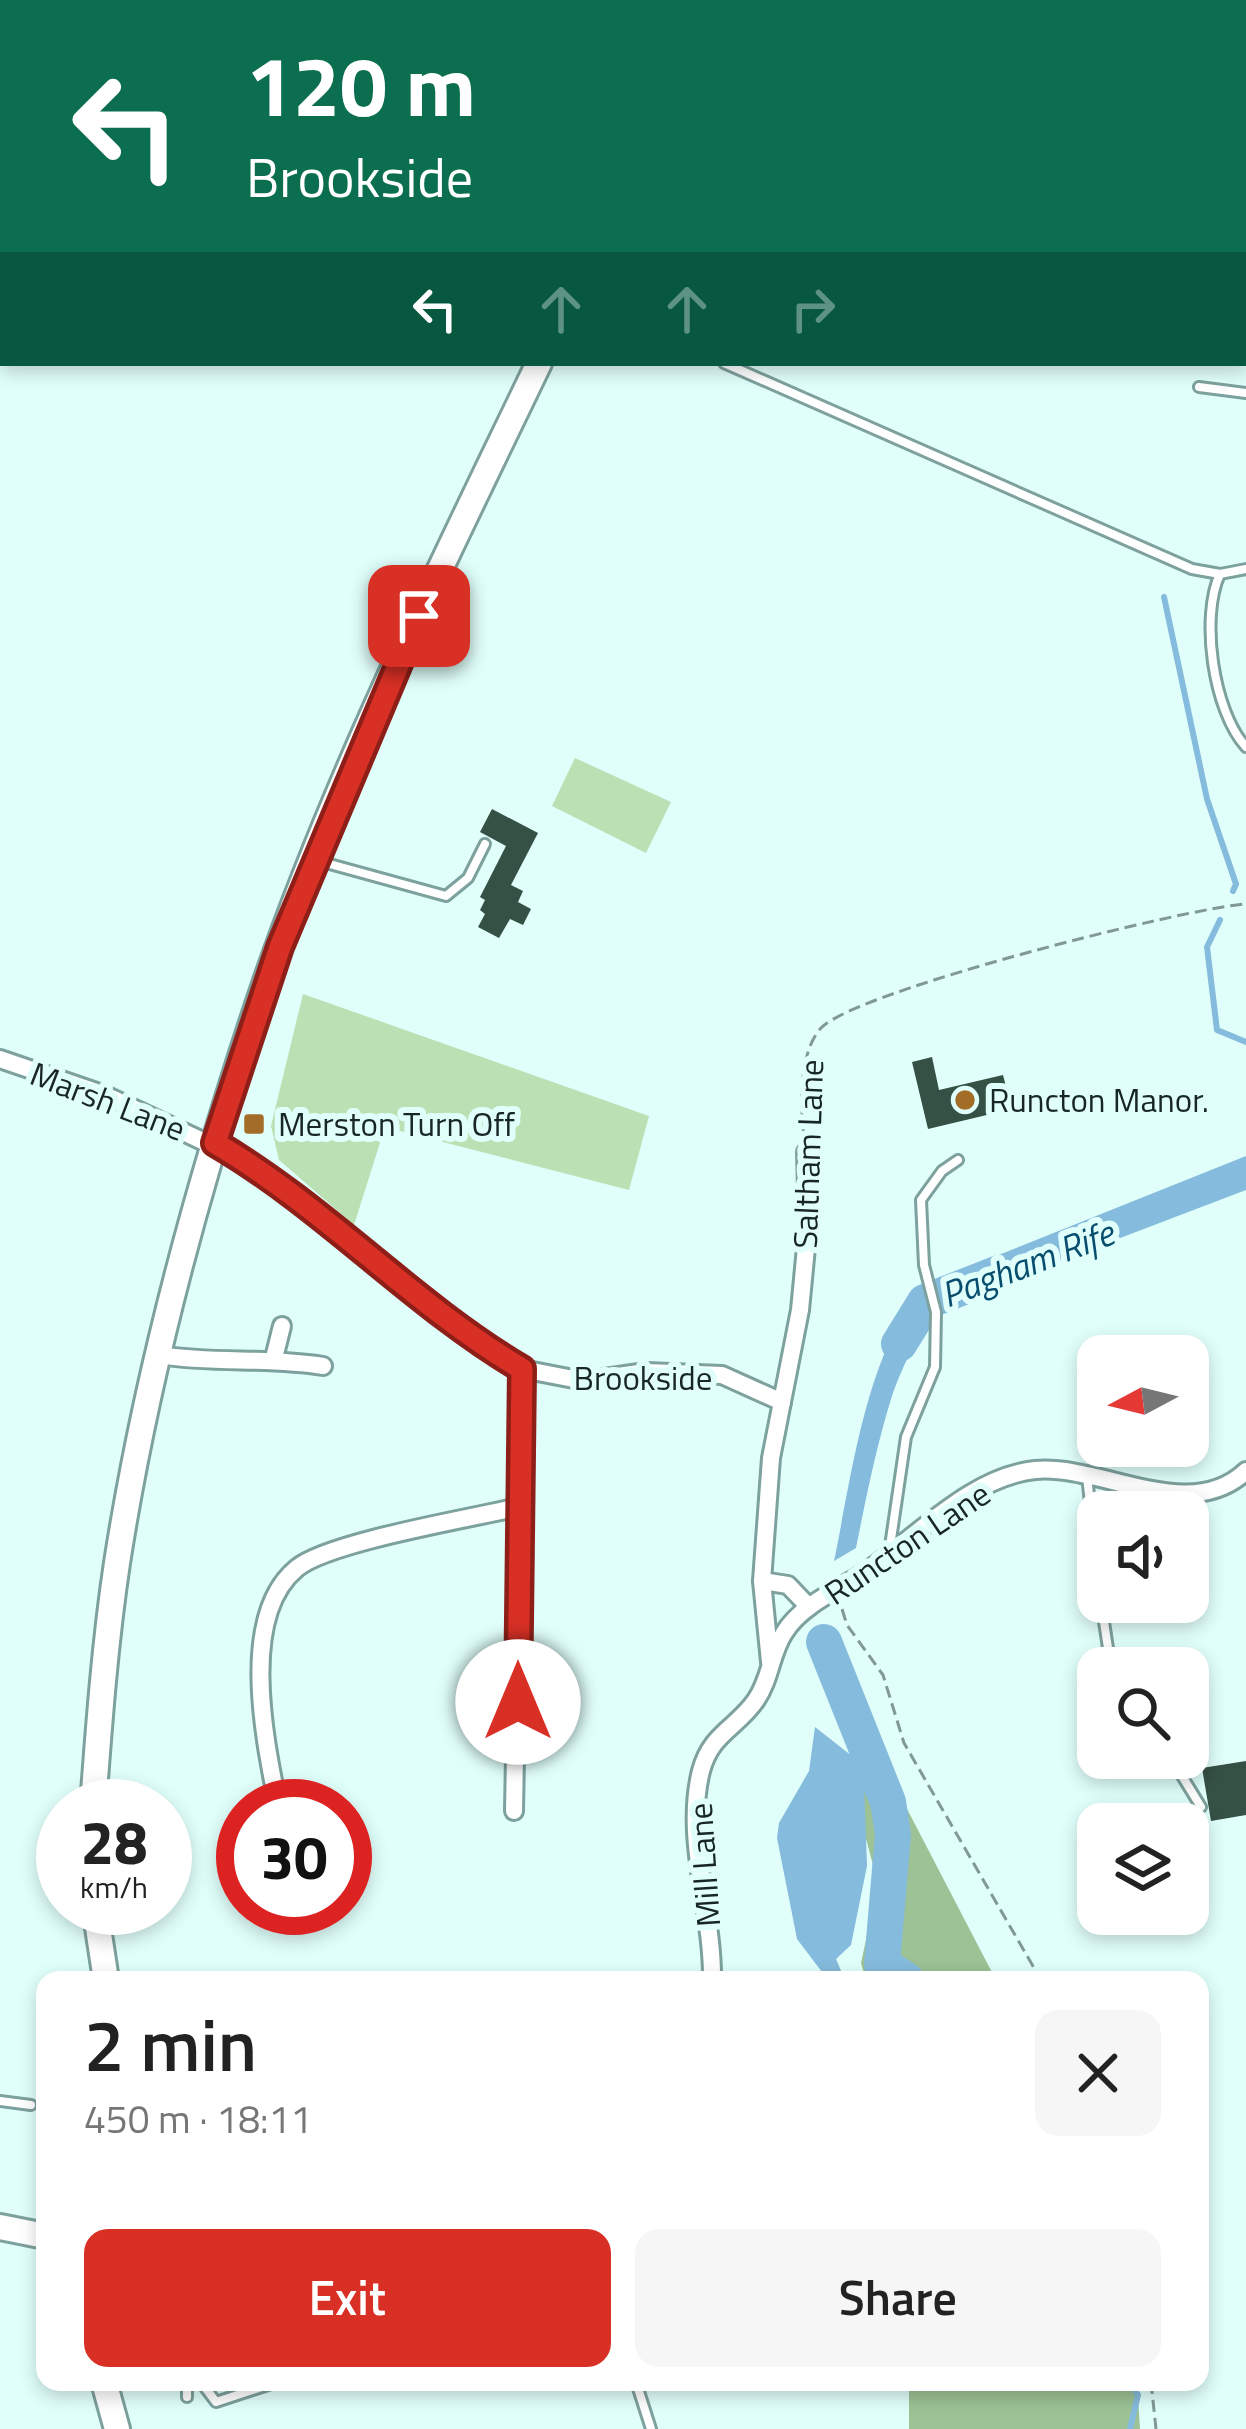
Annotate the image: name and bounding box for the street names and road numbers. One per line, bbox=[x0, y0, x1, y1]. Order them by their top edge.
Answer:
street label: Marsh Lane bbox=[23, 1049, 193, 1153]
street label: Saltham Lane bbox=[780, 1058, 836, 1250]
street label: Brookside bbox=[574, 1353, 712, 1403]
street label: Runcton Lane bbox=[814, 1469, 1000, 1617]
street label: Mill Lane bbox=[675, 1801, 733, 1929]

